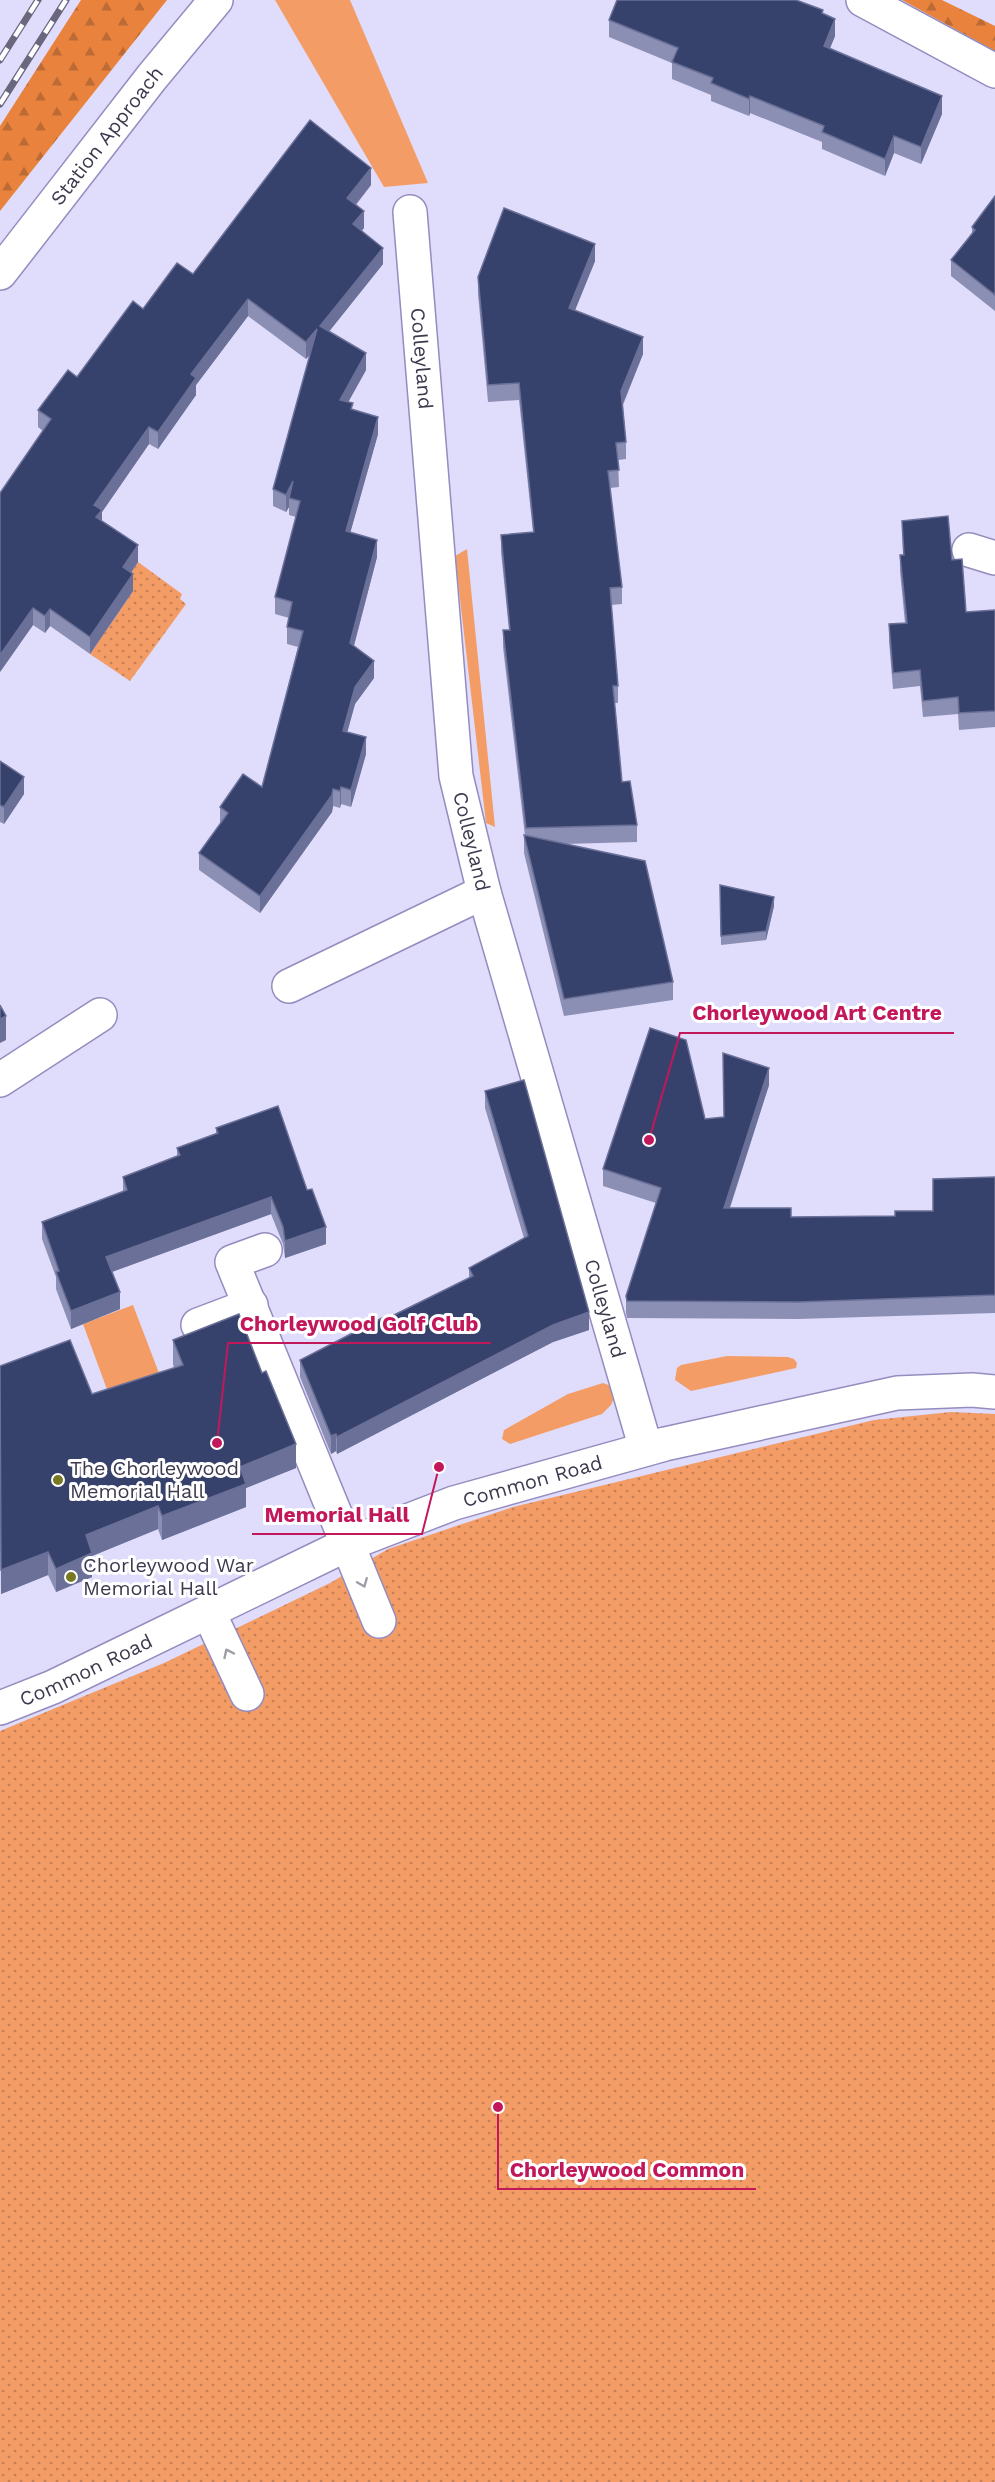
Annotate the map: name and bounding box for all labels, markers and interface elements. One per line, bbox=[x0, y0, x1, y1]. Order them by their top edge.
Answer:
street label: Station Approach bbox=[45, 61, 168, 210]
street label: Colleyland bbox=[406, 307, 438, 410]
street label: Colleyland bbox=[448, 789, 495, 894]
callout: Chorleywood Art Centre bbox=[680, 994, 954, 1033]
text: Chorleywood Art Centre bbox=[692, 1000, 942, 1025]
street label: Colleyland bbox=[579, 1256, 631, 1361]
callout: Chorleywood Golf Club bbox=[228, 1304, 491, 1343]
text: Chorleywood Golf Club bbox=[240, 1311, 478, 1336]
street label: Common Road bbox=[460, 1450, 605, 1512]
place label: The Chorleywood Memorial Hall bbox=[70, 1456, 239, 1503]
marker: The Chorleywood Memorial Hall bbox=[51, 1473, 65, 1487]
callout: Memorial Hall bbox=[252, 1495, 422, 1534]
text: Memorial Hall bbox=[265, 1502, 410, 1527]
place label: Chorleywood War Memorial Hall bbox=[83, 1553, 254, 1600]
marker: Chorleywood War Memorial Hall bbox=[64, 1570, 78, 1584]
one-way arrow bbox=[356, 1577, 368, 1588]
street label: Common Road bbox=[16, 1629, 156, 1711]
one-way arrow bbox=[224, 1649, 236, 1660]
callout: Chorleywood Common bbox=[498, 2150, 756, 2189]
text: Chorleywood Common bbox=[510, 2157, 744, 2182]

